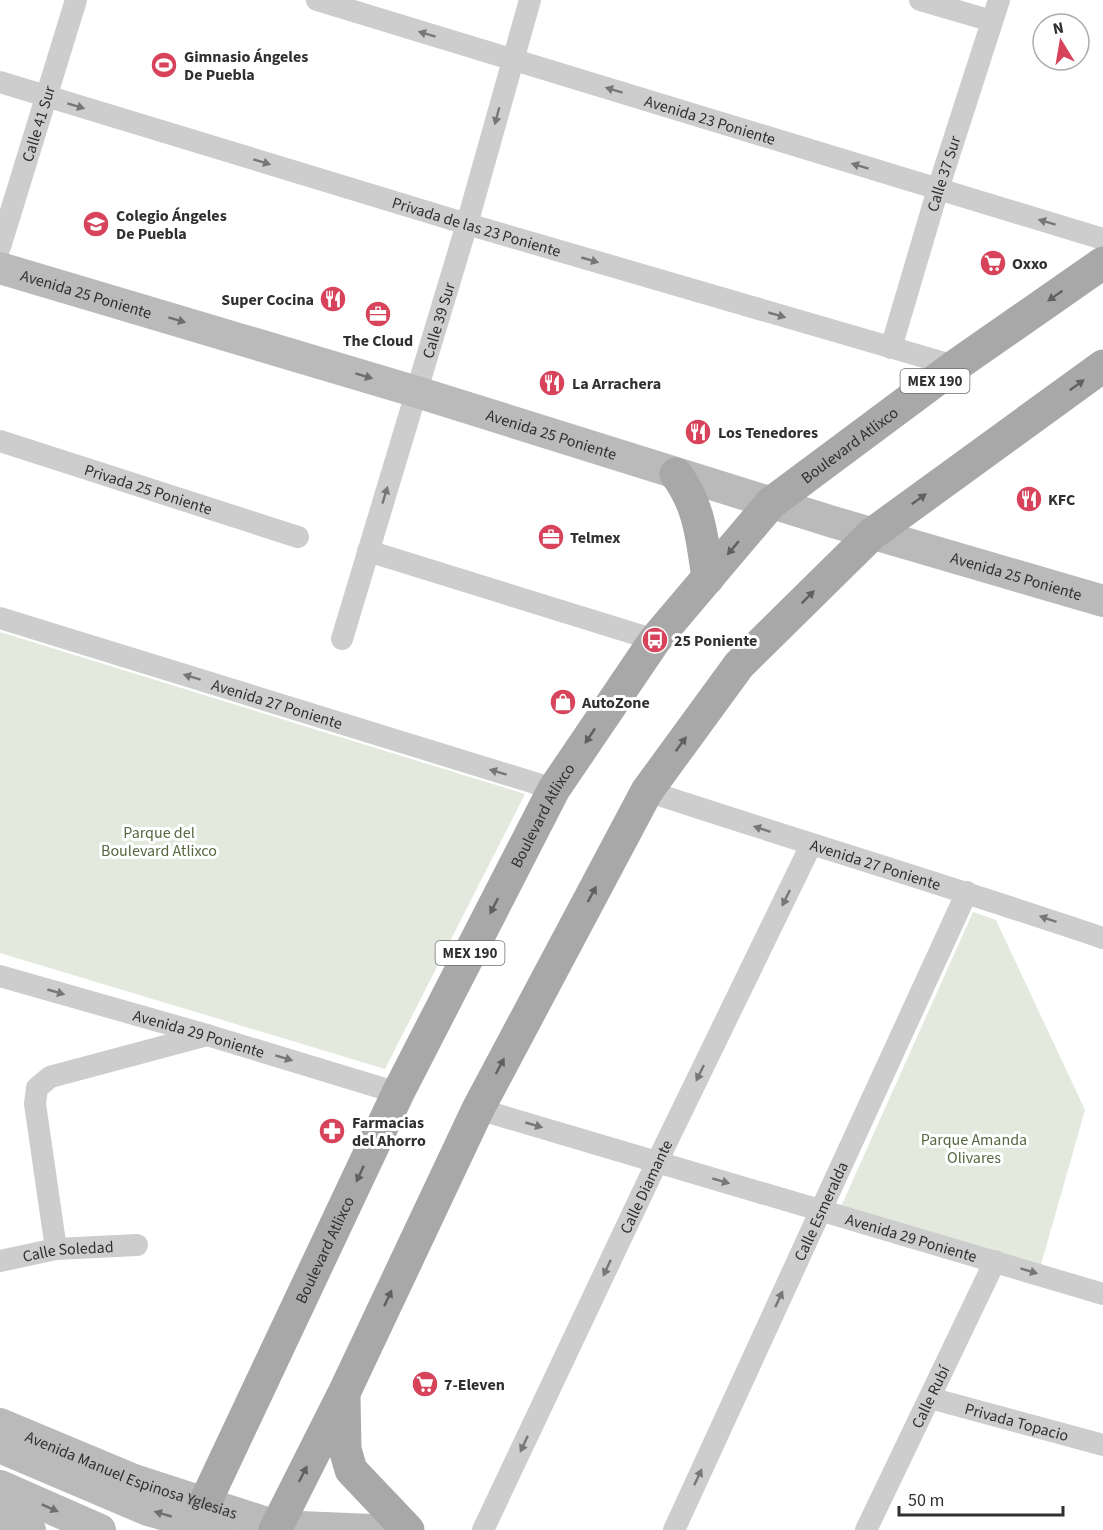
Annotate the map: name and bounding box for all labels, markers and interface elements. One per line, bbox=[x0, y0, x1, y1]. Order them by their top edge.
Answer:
north arrow bbox=[1031, 12, 1091, 72]
text: N bbox=[1051, 16, 1066, 40]
one-way arrow bbox=[418, 29, 436, 38]
place label: Gimnasio Ángeles De Puebla bbox=[184, 46, 308, 86]
sports icon: Gimnasio Ángeles De Puebla bbox=[149, 50, 179, 80]
street label: Calle 41 Sur bbox=[17, 83, 61, 165]
one-way arrow bbox=[605, 85, 623, 95]
street label: Avenida 23 Poniente bbox=[642, 90, 778, 151]
one-way arrow bbox=[67, 102, 85, 111]
one-way arrow bbox=[491, 107, 501, 125]
street label: Calle 37 Sur bbox=[922, 133, 967, 214]
one-way arrow bbox=[253, 158, 271, 167]
one-way arrow bbox=[851, 160, 869, 170]
street label: Privada de las 23 Poniente bbox=[389, 192, 563, 263]
place label: Colegio Ángeles De Puebla bbox=[116, 205, 227, 245]
school or university icon: Colegio Ángeles De Puebla bbox=[81, 209, 111, 239]
one-way arrow bbox=[1038, 217, 1056, 226]
supermarket icon: Oxxo bbox=[978, 248, 1008, 278]
place label: Oxxo bbox=[1012, 253, 1048, 275]
one-way arrow bbox=[581, 256, 599, 265]
street label: Avenida 25 Poniente bbox=[18, 265, 154, 325]
street label: Calle 39 Sur bbox=[417, 279, 461, 361]
restaurant icon: Super Cocina bbox=[318, 284, 348, 314]
place label: Super Cocina bbox=[221, 289, 314, 311]
one-way arrow bbox=[1047, 290, 1063, 301]
office icon: The Cloud bbox=[363, 299, 393, 329]
one-way arrow bbox=[768, 311, 786, 320]
one-way arrow bbox=[168, 316, 186, 325]
place label: The Cloud bbox=[343, 330, 413, 352]
restaurant icon: La Arrachera bbox=[537, 368, 567, 398]
road number: MEX 190 bbox=[900, 369, 970, 393]
one-way arrow bbox=[355, 372, 373, 381]
place label: La Arrachera bbox=[572, 373, 661, 395]
one-way arrow bbox=[1069, 379, 1085, 391]
street label: Boulevard Atlixco bbox=[797, 402, 903, 489]
street label: Avenida 25 Poniente bbox=[483, 404, 619, 466]
restaurant icon: Los Tenedores bbox=[683, 417, 713, 447]
place label: Los Tenedores bbox=[718, 422, 818, 444]
street label: Privada 25 Poniente bbox=[82, 459, 215, 521]
restaurant icon: KFC bbox=[1014, 484, 1044, 514]
one-way arrow bbox=[381, 486, 391, 504]
place label: KFC bbox=[1048, 489, 1075, 511]
one-way arrow bbox=[912, 494, 927, 506]
office icon: Telmex bbox=[536, 522, 566, 552]
place label: Telmex bbox=[570, 527, 621, 549]
one-way arrow bbox=[727, 540, 740, 555]
street label: Avenida 25 Poniente bbox=[948, 547, 1084, 606]
one-way arrow bbox=[801, 590, 815, 604]
bus stop icon: 25 Poniente bbox=[640, 625, 670, 655]
place label: 25 Poniente bbox=[674, 630, 757, 652]
one-way arrow bbox=[183, 672, 201, 681]
street label: Avenida 27 Poniente bbox=[209, 674, 345, 735]
shop icon: AutoZone bbox=[548, 687, 578, 717]
place label: AutoZone bbox=[581, 692, 650, 714]
one-way arrow bbox=[584, 728, 596, 744]
one-way arrow bbox=[675, 737, 687, 752]
street label: Boulevard Atlixco bbox=[505, 759, 580, 872]
one-way arrow bbox=[489, 767, 507, 776]
park label: Parque del Boulevard Atlixco bbox=[101, 822, 217, 862]
one-way arrow bbox=[753, 823, 771, 833]
street label: Avenida 27 Poniente bbox=[807, 834, 943, 896]
one-way arrow bbox=[587, 885, 597, 902]
one-way arrow bbox=[781, 889, 790, 906]
one-way arrow bbox=[489, 898, 499, 915]
one-way arrow bbox=[1039, 914, 1057, 924]
road number: MEX 190 bbox=[436, 941, 504, 965]
one-way arrow bbox=[47, 988, 65, 997]
street label: Avenida 29 Poniente bbox=[130, 1005, 267, 1064]
one-way arrow bbox=[275, 1054, 293, 1063]
one-way arrow bbox=[495, 1057, 505, 1074]
one-way arrow bbox=[696, 1064, 705, 1081]
place label: Farmacias del Ahorro bbox=[352, 1112, 426, 1152]
pharmacy icon: Farmacias del Ahorro bbox=[317, 1116, 347, 1146]
one-way arrow bbox=[525, 1121, 543, 1130]
park label: Parque Amanda Olivares bbox=[921, 1129, 1027, 1169]
street label: Calle Diamante bbox=[615, 1136, 678, 1238]
street label: Calle Esmeralda bbox=[789, 1158, 854, 1265]
one-way arrow bbox=[356, 1166, 365, 1183]
one-way arrow bbox=[712, 1176, 730, 1186]
street label: Boulevard Atlixco bbox=[290, 1193, 360, 1307]
street label: Avenida 29 Poniente bbox=[843, 1208, 979, 1268]
street label: Calle Soledad bbox=[21, 1236, 114, 1268]
one-way arrow bbox=[603, 1259, 612, 1276]
one-way arrow bbox=[1020, 1267, 1038, 1276]
one-way arrow bbox=[384, 1290, 393, 1307]
one-way arrow bbox=[775, 1291, 784, 1308]
street label: Calle Rubí bbox=[906, 1361, 956, 1432]
supermarket icon: 7-Eleven bbox=[410, 1369, 440, 1399]
place label: 7-Eleven bbox=[444, 1374, 505, 1396]
street label: Privada Topacio bbox=[962, 1398, 1071, 1447]
street label: Avenida Manuel Espinosa Yglesias bbox=[22, 1426, 240, 1525]
one-way arrow bbox=[519, 1435, 528, 1452]
one-way arrow bbox=[298, 1465, 308, 1482]
one-way arrow bbox=[694, 1468, 703, 1485]
scale bar bbox=[899, 1479, 1062, 1517]
text: 50 m bbox=[908, 1488, 944, 1513]
one-way arrow bbox=[41, 1503, 59, 1513]
one-way arrow bbox=[154, 1509, 172, 1518]

